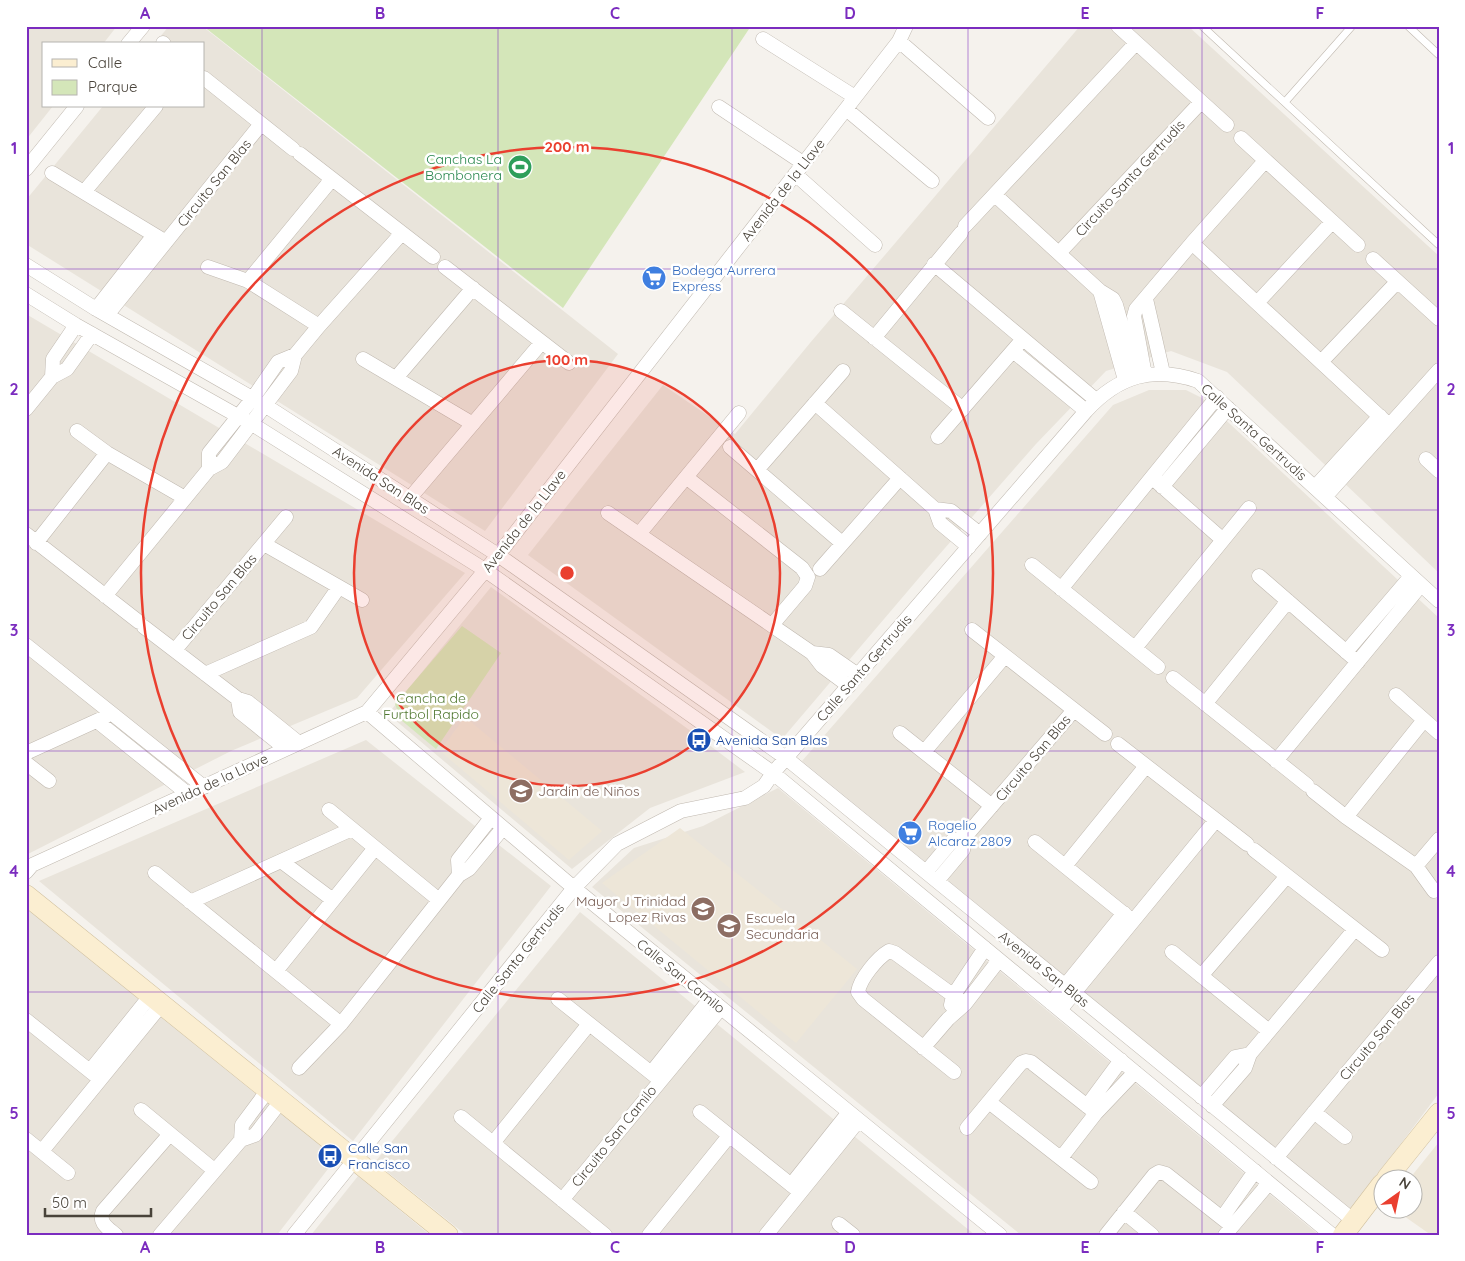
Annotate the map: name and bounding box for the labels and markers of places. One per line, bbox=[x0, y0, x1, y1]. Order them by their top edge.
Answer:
place label: Canchas La Bombonera bbox=[425, 150, 502, 184]
sports icon: Canchas La Bombonera bbox=[507, 154, 533, 180]
place label: Bodega Aurrera Express bbox=[672, 261, 776, 295]
supermarket icon: Bodega Aurrera Express bbox=[641, 265, 667, 291]
centre of rings bbox=[558, 564, 576, 582]
bus stop icon: Avenida San Blas bbox=[686, 727, 712, 753]
place label: Avenida San Blas bbox=[716, 731, 827, 749]
school or university icon: Jardin de Niños bbox=[508, 778, 534, 804]
place label: Jardin de Niños bbox=[538, 782, 640, 800]
place label: Rogelio Alcaraz 2809 bbox=[928, 816, 1012, 850]
supermarket icon: Rogelio Alcaraz 2809 bbox=[897, 820, 923, 846]
place label: Mayor J Trinidad Lopez Rivas bbox=[576, 892, 686, 926]
school or university icon: Mayor J Trinidad Lopez Rivas bbox=[690, 896, 716, 922]
place label: Escuela Secundaria bbox=[746, 909, 819, 943]
school or university icon: Escuela Secundaria bbox=[716, 913, 742, 939]
place label: Calle San Francisco bbox=[348, 1139, 410, 1173]
bus stop icon: Calle San Francisco bbox=[317, 1143, 343, 1169]

